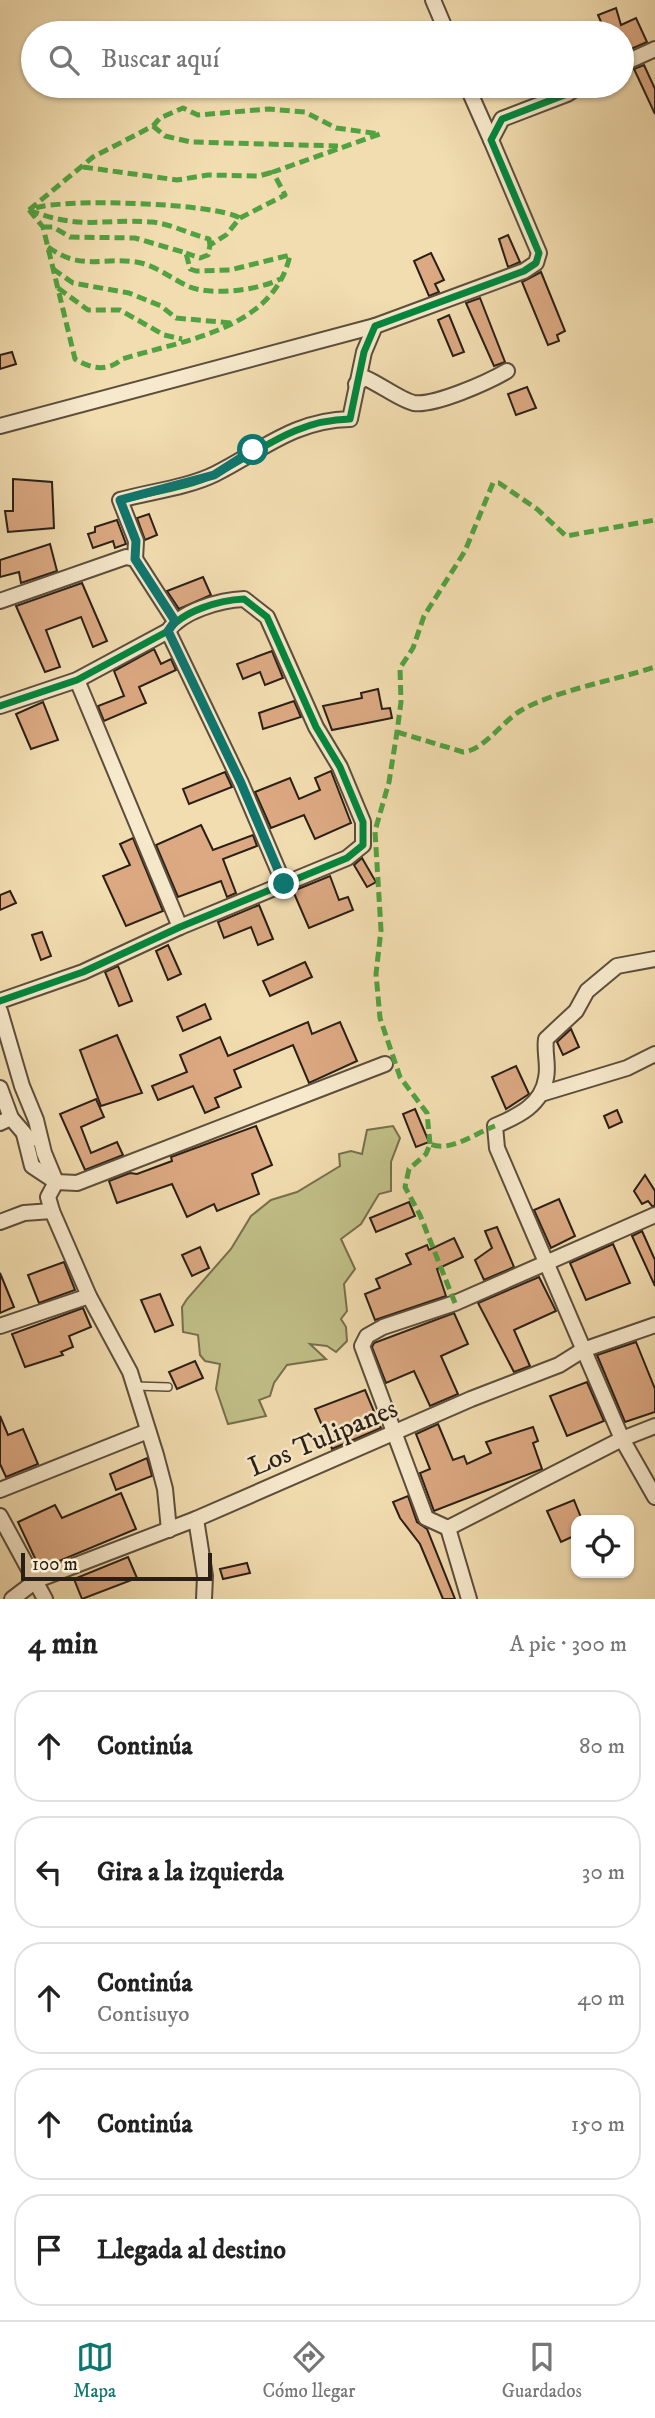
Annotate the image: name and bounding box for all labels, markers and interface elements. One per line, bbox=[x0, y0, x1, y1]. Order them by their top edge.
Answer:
search box bbox=[21, 21, 634, 98]
icon: search bbox=[45, 41, 83, 79]
text: Buscar aquí bbox=[101, 43, 219, 76]
route start bbox=[237, 434, 268, 465]
route end bbox=[268, 868, 299, 899]
street label: Los Tulipanes bbox=[243, 1391, 403, 1485]
map controls bbox=[571, 1515, 634, 1578]
button: locate bbox=[571, 1515, 634, 1578]
scale bar bbox=[21, 1550, 212, 1582]
text: 100 m bbox=[32, 1553, 78, 1576]
text: 4 min bbox=[28, 1626, 98, 1663]
text: A pie · 300 m bbox=[509, 1630, 627, 1659]
icon: ahead bbox=[30, 1727, 68, 1765]
text: Continúa bbox=[97, 1730, 192, 1763]
text: 80 m bbox=[579, 1732, 625, 1761]
icon: left bbox=[30, 1853, 68, 1891]
text: Gira a la izquierda bbox=[97, 1856, 284, 1889]
text: 30 m bbox=[582, 1858, 625, 1887]
text: Continúa bbox=[97, 1967, 192, 2000]
icon: ahead bbox=[30, 1979, 68, 2017]
text: 40 m bbox=[577, 1984, 625, 2013]
text: Contisuyo bbox=[97, 2000, 189, 2029]
icon: ahead bbox=[30, 2105, 68, 2143]
text: Continúa bbox=[97, 2108, 192, 2141]
text: 150 m bbox=[571, 2110, 625, 2139]
icon: arrive bbox=[30, 2231, 68, 2269]
text: Llegada al destino bbox=[97, 2234, 286, 2267]
tab: Mapa bbox=[73, 2338, 116, 2403]
tab: Cómo llegar bbox=[262, 2338, 355, 2403]
tab: Guardados bbox=[502, 2338, 582, 2403]

